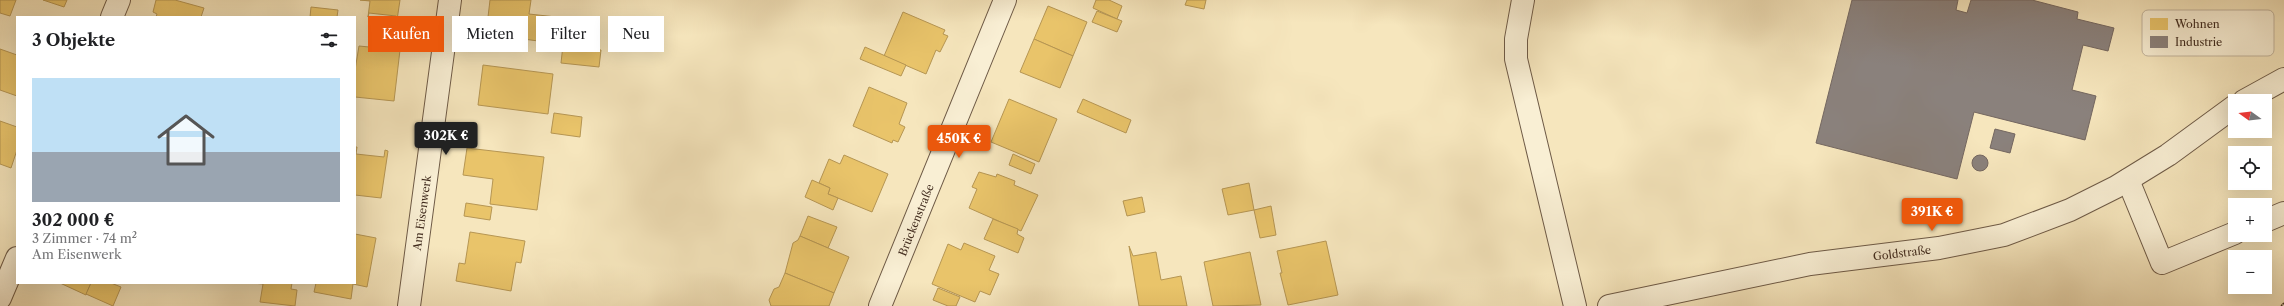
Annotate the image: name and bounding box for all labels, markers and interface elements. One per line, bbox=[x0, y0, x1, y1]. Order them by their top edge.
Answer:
legend bbox=[2142, 10, 2274, 56]
chip: Kaufen bbox=[368, 16, 444, 52]
chip: Mieten bbox=[452, 16, 528, 52]
chip: Filter bbox=[536, 16, 600, 52]
chip: Neu bbox=[608, 16, 664, 52]
text: Wohnen bbox=[2174, 17, 2220, 31]
icon: filters bbox=[318, 29, 340, 51]
text: 3 Objekte bbox=[32, 30, 115, 50]
text: Industrie bbox=[2175, 35, 2222, 49]
north arrow bbox=[2228, 94, 2272, 138]
map controls bbox=[2228, 94, 2272, 294]
icon: home bbox=[150, 104, 222, 176]
pin: 302K € bbox=[413, 122, 479, 156]
pin: 450K € bbox=[926, 125, 992, 159]
text: 302K € bbox=[424, 127, 468, 143]
text: 450K € bbox=[937, 130, 981, 146]
button: locate bbox=[2228, 146, 2272, 190]
street label: Am Eisenwerk bbox=[410, 174, 434, 252]
street label: Brückenstraße bbox=[895, 182, 937, 258]
pin: 391K € bbox=[1899, 198, 1965, 232]
button: + bbox=[2228, 198, 2272, 242]
text: 391K € bbox=[1911, 203, 1953, 219]
text: 302 000 € bbox=[32, 210, 114, 230]
text: 3 Zimmer · 74 m² bbox=[32, 230, 137, 246]
street label: Goldstraße bbox=[1872, 242, 1932, 264]
text: Am Eisenwerk bbox=[32, 246, 122, 262]
button: − bbox=[2228, 250, 2272, 294]

